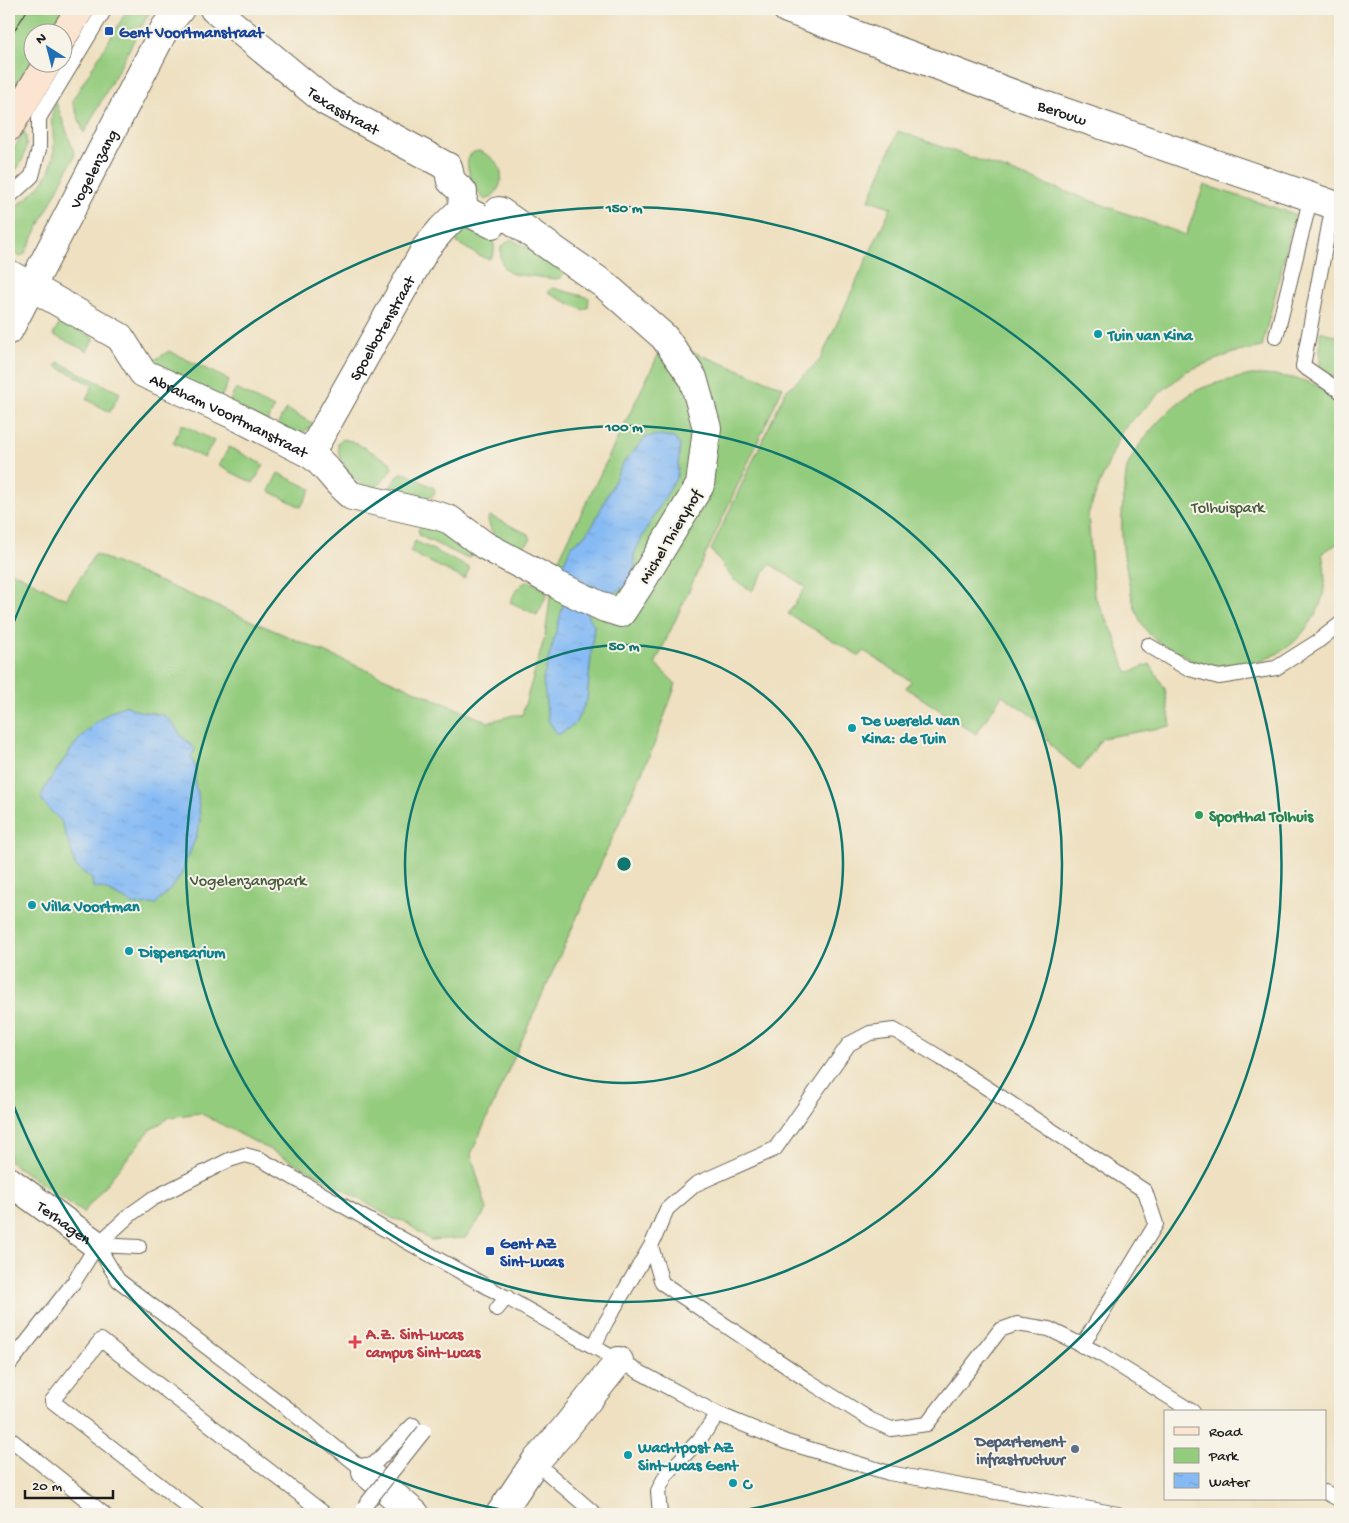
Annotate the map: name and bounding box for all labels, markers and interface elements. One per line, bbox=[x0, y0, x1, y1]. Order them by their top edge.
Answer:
north arrow bbox=[22, 22, 72, 72]
marker: Gent Voortmanstraat bbox=[103, 25, 115, 37]
place label: Gent Voortmanstraat bbox=[119, 25, 265, 44]
text: N bbox=[33, 30, 51, 49]
street label: Texasstraat bbox=[301, 83, 383, 142]
street label: Berouw bbox=[1034, 97, 1089, 132]
street label: Vogelenzang bbox=[67, 127, 124, 214]
text: 150 m bbox=[605, 200, 643, 218]
street label: Spoelbotenstraat bbox=[347, 272, 422, 385]
marker: Tuin van Kina bbox=[1092, 328, 1104, 340]
place label: Tuin van Kina bbox=[1106, 328, 1194, 347]
street label: Abraham Voortmanstraat bbox=[146, 371, 311, 465]
text: 100 m bbox=[604, 419, 643, 437]
street label: Michel Thieryhof bbox=[637, 487, 708, 588]
park label: Tolhuispark bbox=[1191, 500, 1266, 519]
text: 50 m bbox=[609, 638, 640, 656]
place label: De wereld van Kina: de Tuin bbox=[860, 713, 960, 750]
marker: De wereld van Kina: de Tuin bbox=[846, 722, 858, 734]
marker: Sporthal Tolhuis bbox=[1193, 809, 1205, 821]
place label: Sporthal Tolhuis bbox=[1209, 809, 1314, 828]
centre of rings bbox=[615, 855, 633, 873]
park label: Vogelenzangpark bbox=[189, 873, 308, 892]
marker: Villa Voortman bbox=[26, 899, 38, 911]
place label: Villa Voortman bbox=[41, 899, 140, 918]
marker: Dispensarium bbox=[123, 945, 135, 957]
place label: Dispensarium bbox=[137, 945, 226, 964]
street label: Terhagen bbox=[31, 1198, 94, 1251]
place label: Gent AZ Sint-Lucas bbox=[500, 1236, 565, 1273]
marker: Gent AZ Sint-Lucas bbox=[484, 1245, 496, 1257]
place label: A.Z. Sint-Lucas campus Sint-Lucas bbox=[365, 1327, 481, 1364]
marker: A.Z. Sint-Lucas campus Sint-Lucas bbox=[348, 1335, 362, 1349]
legend bbox=[1164, 1410, 1326, 1500]
text: Road bbox=[1209, 1424, 1243, 1442]
place label: Departement infrastructuur bbox=[973, 1434, 1067, 1471]
place label: Wachtpost AZ Sint-Lucas Gent bbox=[637, 1440, 739, 1477]
marker: Departement infrastructuur bbox=[1069, 1443, 1081, 1455]
text: Park bbox=[1208, 1448, 1239, 1466]
marker: Wachtpost AZ Sint-Lucas Gent bbox=[622, 1449, 634, 1461]
scale bar bbox=[25, 1468, 112, 1500]
text: Water bbox=[1209, 1474, 1251, 1492]
marker: C bbox=[727, 1477, 739, 1489]
place label: C bbox=[742, 1477, 753, 1496]
text: 20 m bbox=[32, 1478, 62, 1496]

